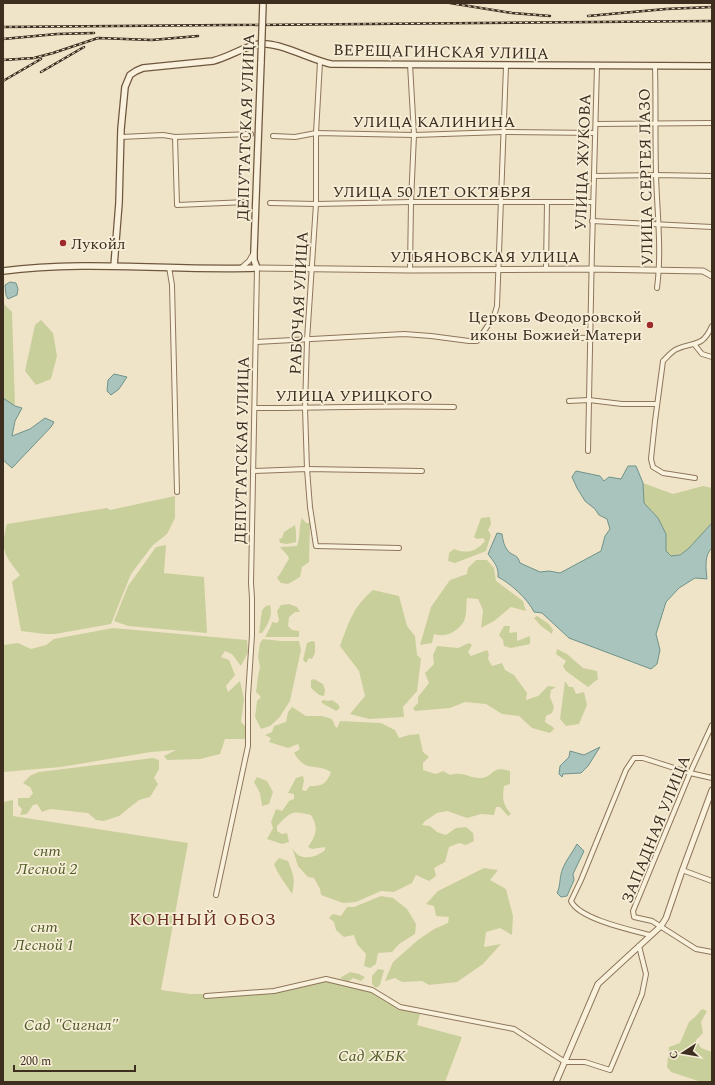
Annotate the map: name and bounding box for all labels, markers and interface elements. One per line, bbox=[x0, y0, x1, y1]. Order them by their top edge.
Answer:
street label: ДЕПУТАТСКАЯ УЛИЦА bbox=[231, 33, 261, 221]
street label: ВЕРЕЩАГИНСКАЯ УЛИЦА bbox=[333, 38, 549, 66]
street label: УЛИЦА СЕРГЕЯ ЛАЗО bbox=[632, 88, 660, 266]
street label: УЛИЦА ЖУКОВА bbox=[569, 93, 597, 231]
street label: УЛИЦА КАЛИНИНА bbox=[353, 110, 515, 134]
street label: УЛИЦА 50 ЛЕТ ОКТЯБРЯ bbox=[333, 180, 531, 204]
street label: РАБОЧАЯ УЛИЦА bbox=[283, 231, 315, 375]
place label: Лукойл bbox=[71, 232, 126, 256]
marker: Лукойл bbox=[58, 238, 68, 248]
street label: УЛЬЯНОВСКАЯ УЛИЦА bbox=[390, 245, 580, 269]
place label: Церковь Феодоровской иконы Божией Матери bbox=[468, 305, 642, 347]
marker: Церковь Феодоровской иконы Божией Матери bbox=[645, 320, 655, 330]
street label: ДЕПУТАТСКАЯ УЛИЦА bbox=[228, 356, 256, 544]
street label: УЛИЦА УРИЦКОГО bbox=[275, 384, 433, 408]
street label: ЗАПАДНАЯ УЛИЦА bbox=[615, 752, 697, 907]
park label: снт Лесной 2 bbox=[15, 839, 78, 881]
district label: КОННЫЙ ОБОЗ bbox=[129, 907, 277, 933]
park label: снт Лесной 1 bbox=[12, 915, 75, 957]
park label: Сад "Сигнал" bbox=[24, 1013, 119, 1037]
north arrow bbox=[663, 1033, 703, 1073]
park label: Сад ЖБК bbox=[338, 1044, 406, 1068]
scale bar bbox=[14, 1047, 135, 1073]
text: С bbox=[665, 1049, 683, 1061]
text: 200 m bbox=[20, 1052, 51, 1071]

